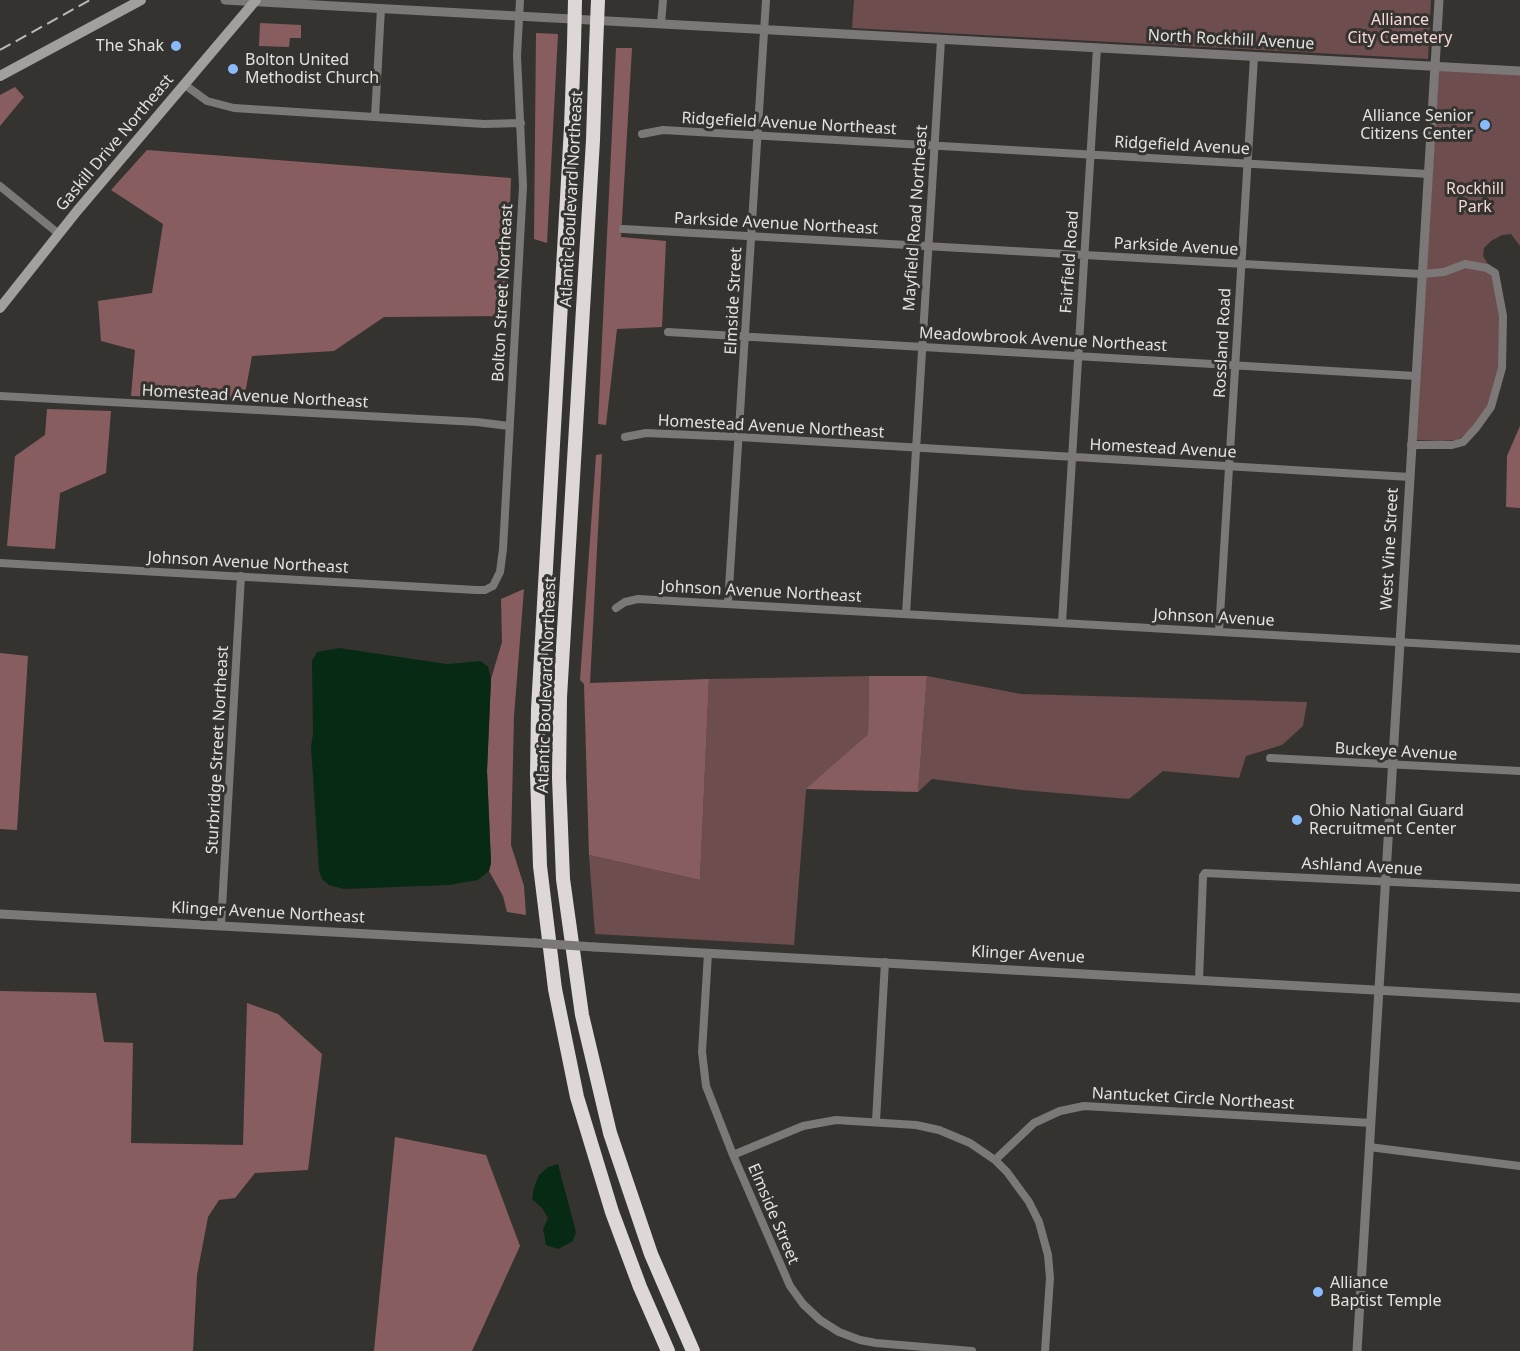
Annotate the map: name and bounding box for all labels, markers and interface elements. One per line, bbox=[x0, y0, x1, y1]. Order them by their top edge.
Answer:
park label: Alliance City Cemetery bbox=[1347, 10, 1453, 48]
street label: North Rockhill Avenue bbox=[1147, 26, 1315, 54]
place label: The Shak bbox=[96, 36, 164, 56]
marker: The Shak bbox=[169, 39, 183, 53]
place label: Bolton United Methodist Church bbox=[245, 50, 379, 88]
marker: Bolton United Methodist Church bbox=[226, 62, 240, 76]
street label: Gaskill Drive Northeast bbox=[52, 71, 178, 215]
street label: Atlantic Boulevard Northeast bbox=[557, 90, 587, 308]
place label: Alliance Senior Citizens Center bbox=[1360, 106, 1473, 144]
street label: Ridgefield Avenue Northeast bbox=[681, 109, 897, 139]
marker: Alliance Senior Citizens Center bbox=[1478, 118, 1492, 132]
street label: Mayfield Road Northeast bbox=[900, 124, 932, 312]
street label: Ridgefield Avenue bbox=[1114, 133, 1250, 159]
park label: Rockhill Park bbox=[1446, 179, 1504, 217]
street label: Bolton Street Northeast bbox=[489, 204, 517, 382]
street label: Parkside Avenue Northeast bbox=[673, 209, 879, 239]
street label: Fairfield Road bbox=[1057, 210, 1083, 314]
street label: Parkside Avenue bbox=[1113, 234, 1239, 260]
street label: Elmside Street bbox=[722, 247, 746, 355]
street label: Rossland Road bbox=[1211, 287, 1235, 399]
street label: Meadowbrook Avenue Northeast bbox=[918, 324, 1168, 356]
street label: Homestead Avenue Northeast bbox=[141, 381, 369, 413]
street label: Homestead Avenue Northeast bbox=[657, 411, 885, 443]
street label: Homestead Avenue bbox=[1089, 436, 1237, 462]
street label: West Vine Street bbox=[1377, 487, 1403, 611]
street label: Johnson Avenue Northeast bbox=[147, 548, 349, 578]
street label: Atlantic Boulevard Northeast bbox=[534, 576, 560, 794]
street label: Johnson Avenue Northeast bbox=[660, 577, 862, 607]
street label: Johnson Avenue bbox=[1153, 605, 1275, 631]
street label: Sturbridge Street Northeast bbox=[203, 645, 233, 855]
street label: Buckeye Avenue bbox=[1334, 739, 1458, 765]
place label: Ohio National Guard Recruitment Center bbox=[1309, 801, 1464, 839]
marker: Ohio National Guard Recruitment Center bbox=[1290, 813, 1304, 827]
street label: Ashland Avenue bbox=[1301, 854, 1423, 880]
street label: Klinger Avenue Northeast bbox=[171, 898, 365, 928]
street label: Klinger Avenue bbox=[971, 942, 1085, 968]
street label: Nantucket Circle Northeast bbox=[1091, 1084, 1295, 1114]
street label: Elmside Street bbox=[743, 1161, 803, 1267]
place label: Alliance Baptist Temple bbox=[1330, 1273, 1441, 1311]
marker: Alliance Baptist Temple bbox=[1311, 1285, 1325, 1299]

